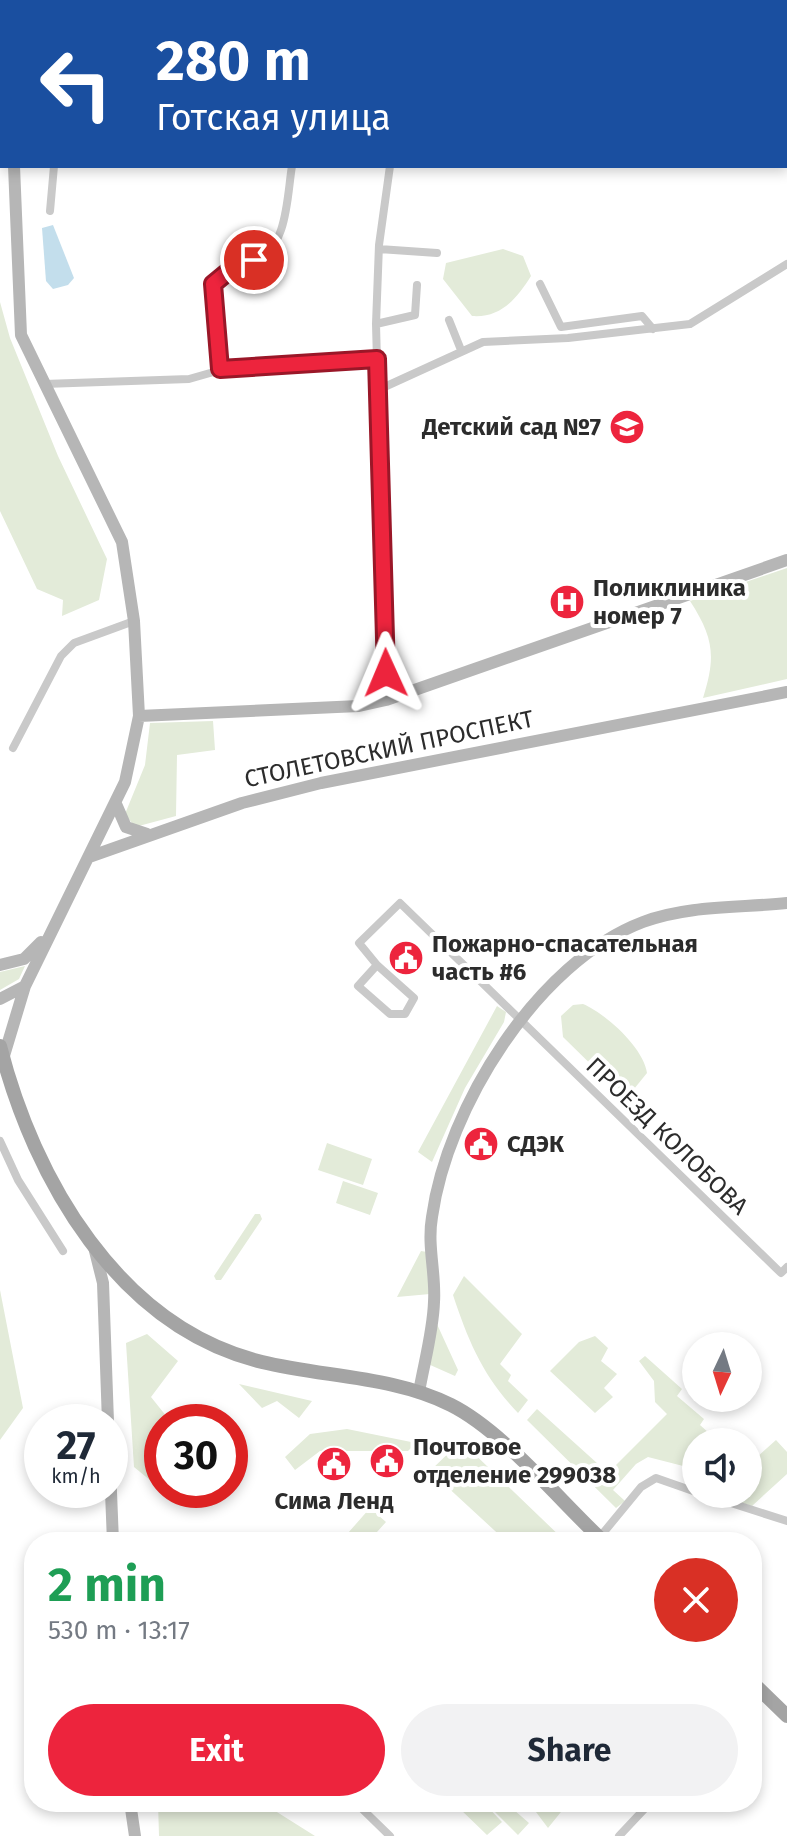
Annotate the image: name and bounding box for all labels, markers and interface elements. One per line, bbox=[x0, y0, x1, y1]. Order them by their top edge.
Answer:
text: 280 m bbox=[156, 28, 311, 95]
icon: left bbox=[24, 32, 128, 136]
text: Готская улица bbox=[156, 96, 391, 140]
pin bbox=[220, 226, 288, 294]
icon: arrive bbox=[232, 238, 276, 282]
school or university icon: Детский сад №7 bbox=[608, 408, 646, 446]
place label: Детский сад №7 bbox=[421, 413, 601, 441]
place label: Поликлиника номер 7 bbox=[593, 574, 746, 630]
hospital icon: Поликлиника номер 7 bbox=[548, 583, 586, 621]
position arrow bbox=[344, 631, 428, 715]
street label: СТОЛЕТОВСКИЙ ПРОСПЕКТ bbox=[242, 705, 537, 793]
place label: Пожарно-спасательная часть #6 bbox=[432, 930, 698, 986]
public building icon: Пожарно-спасательная часть #6 bbox=[387, 939, 425, 977]
street label: ПРОЕЗД КОЛОБОВА bbox=[580, 1052, 754, 1221]
public building icon: СДЭК bbox=[462, 1125, 500, 1163]
place label: СДЭК bbox=[507, 1130, 565, 1158]
north arrow bbox=[682, 1332, 762, 1412]
map controls bbox=[682, 1332, 762, 1508]
speed limit sign: 30 bbox=[144, 1404, 248, 1508]
text: 27 bbox=[57, 1422, 96, 1470]
button: sound bbox=[682, 1428, 762, 1508]
place label: Почтовое отделение 299038 bbox=[413, 1433, 616, 1489]
public building icon: Почтовое отделение 299038 bbox=[368, 1442, 406, 1480]
public building icon: Сима Ленд bbox=[315, 1445, 353, 1483]
text: km/h bbox=[51, 1464, 101, 1488]
place label: Сима Ленд bbox=[274, 1487, 394, 1515]
text: 2 min bbox=[48, 1556, 166, 1614]
button: close bbox=[654, 1558, 738, 1642]
text: 530 m · 13:17 bbox=[48, 1615, 190, 1646]
button: Exit bbox=[48, 1704, 385, 1796]
button: Share bbox=[401, 1704, 738, 1796]

